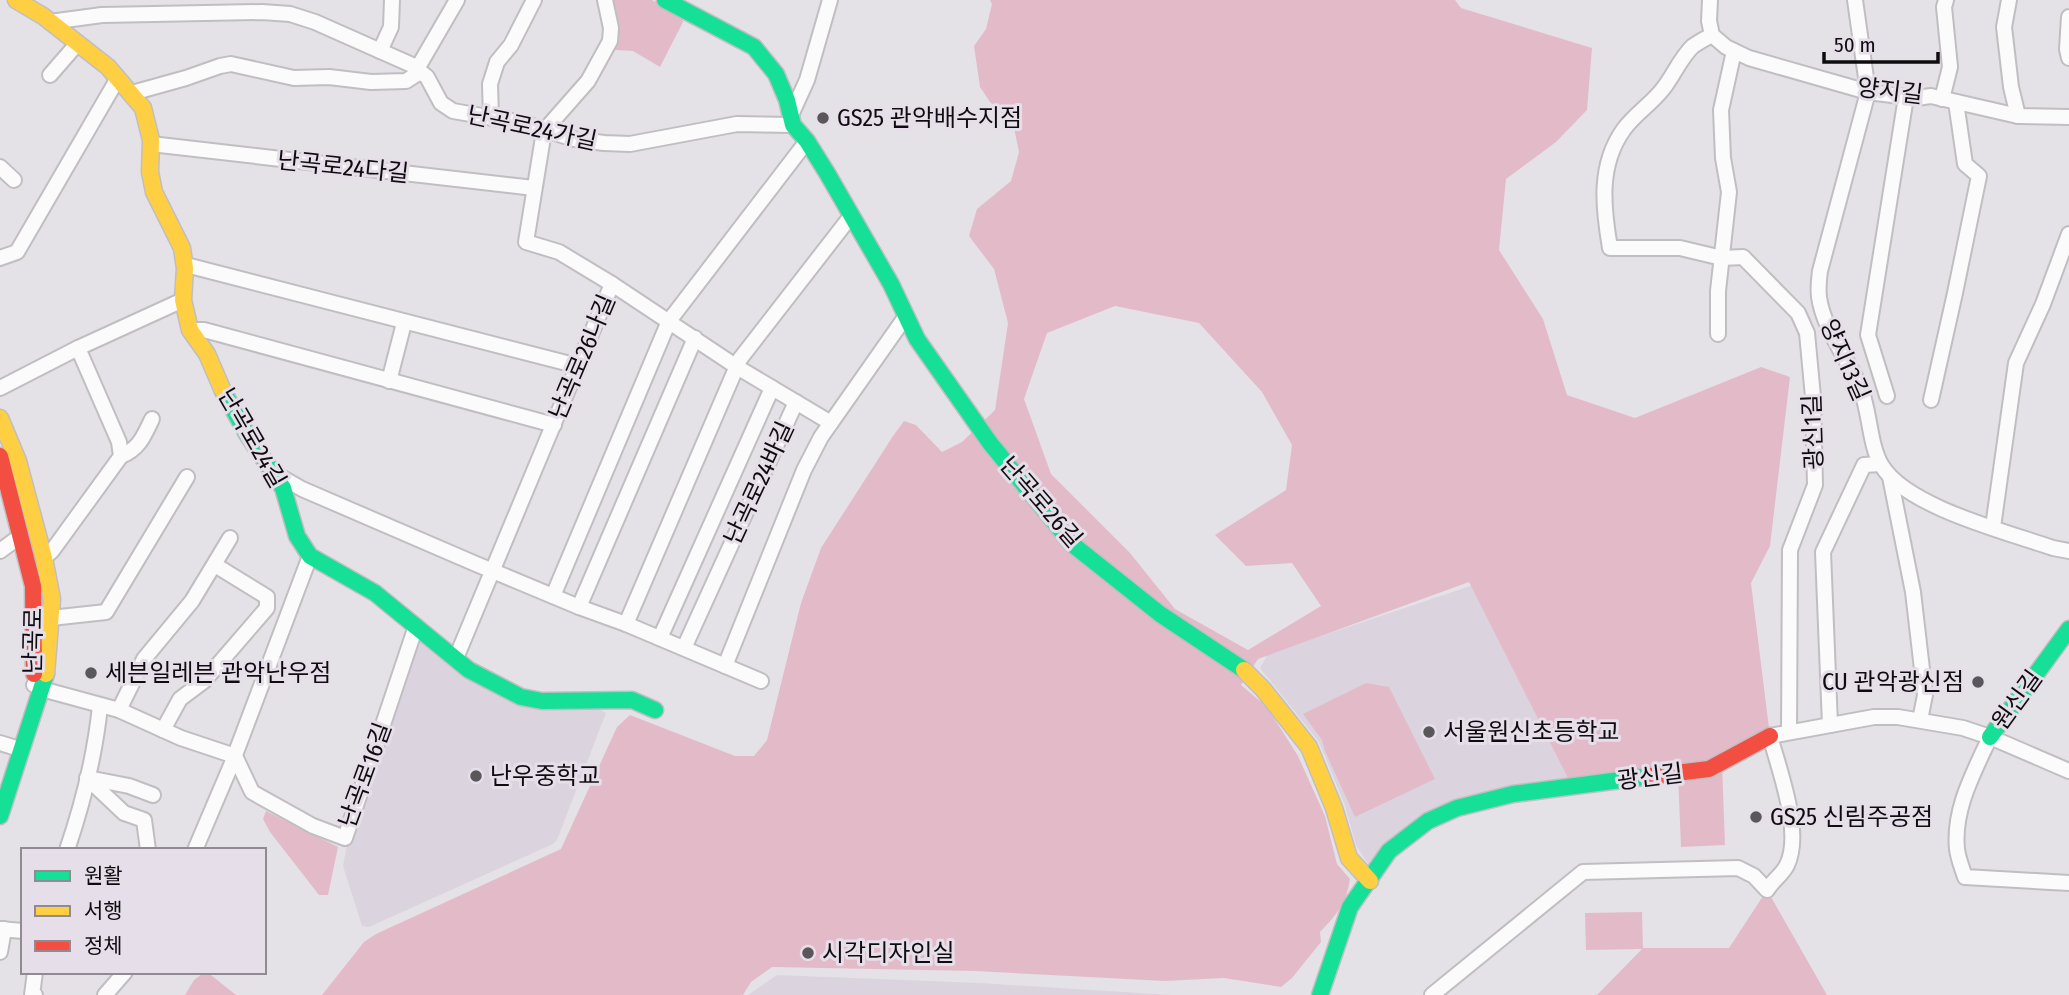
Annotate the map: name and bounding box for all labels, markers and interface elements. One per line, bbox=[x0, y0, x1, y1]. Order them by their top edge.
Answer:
scale bar bbox=[1824, 21, 1938, 65]
text: 50 m bbox=[1834, 32, 1876, 58]
street label: 양지길 bbox=[1855, 73, 1925, 109]
street label: 난곡로24가길 bbox=[464, 101, 600, 155]
place label: GS25 관악배수지점 bbox=[837, 104, 1022, 132]
marker: GS25 관악배수지점 bbox=[815, 110, 831, 126]
street label: 난곡로24다길 bbox=[276, 146, 410, 188]
street label: 난곡로26나길 bbox=[543, 290, 621, 424]
street label: 양지13길 bbox=[1815, 315, 1875, 405]
street label: 난곡로24길 bbox=[212, 383, 292, 493]
street label: 광신1길 bbox=[1798, 394, 1828, 470]
street label: 난곡로24바길 bbox=[718, 417, 800, 549]
street label: 난곡로26길 bbox=[994, 451, 1088, 553]
street label: 난곡로 bbox=[18, 608, 48, 674]
place label: 세븐일레븐 관악난우점 bbox=[105, 659, 331, 687]
marker: 세븐일레븐 관악난우점 bbox=[83, 665, 99, 681]
street label: 원신길 bbox=[1986, 665, 2048, 735]
place label: CU 관악광신점 bbox=[1822, 668, 1964, 696]
marker: CU 관악광신점 bbox=[1970, 674, 1986, 690]
place label: 서울원신초등학교 bbox=[1443, 718, 1620, 746]
street label: 난곡로16길 bbox=[333, 719, 397, 831]
marker: 서울원신초등학교 bbox=[1421, 724, 1437, 740]
street label: 광신길 bbox=[1615, 759, 1685, 795]
place label: 난우중학교 bbox=[490, 762, 600, 790]
marker: 난우중학교 bbox=[468, 768, 484, 784]
place label: GS25 신림주공점 bbox=[1770, 803, 1933, 831]
marker: GS25 신림주공점 bbox=[1748, 809, 1764, 825]
legend bbox=[21, 848, 266, 974]
text: 원활 bbox=[84, 863, 123, 889]
text: 서행 bbox=[84, 898, 123, 924]
text: 정체 bbox=[84, 933, 123, 959]
place label: 시각디자인실 bbox=[822, 939, 954, 967]
marker: 시각디자인실 bbox=[800, 945, 816, 961]

